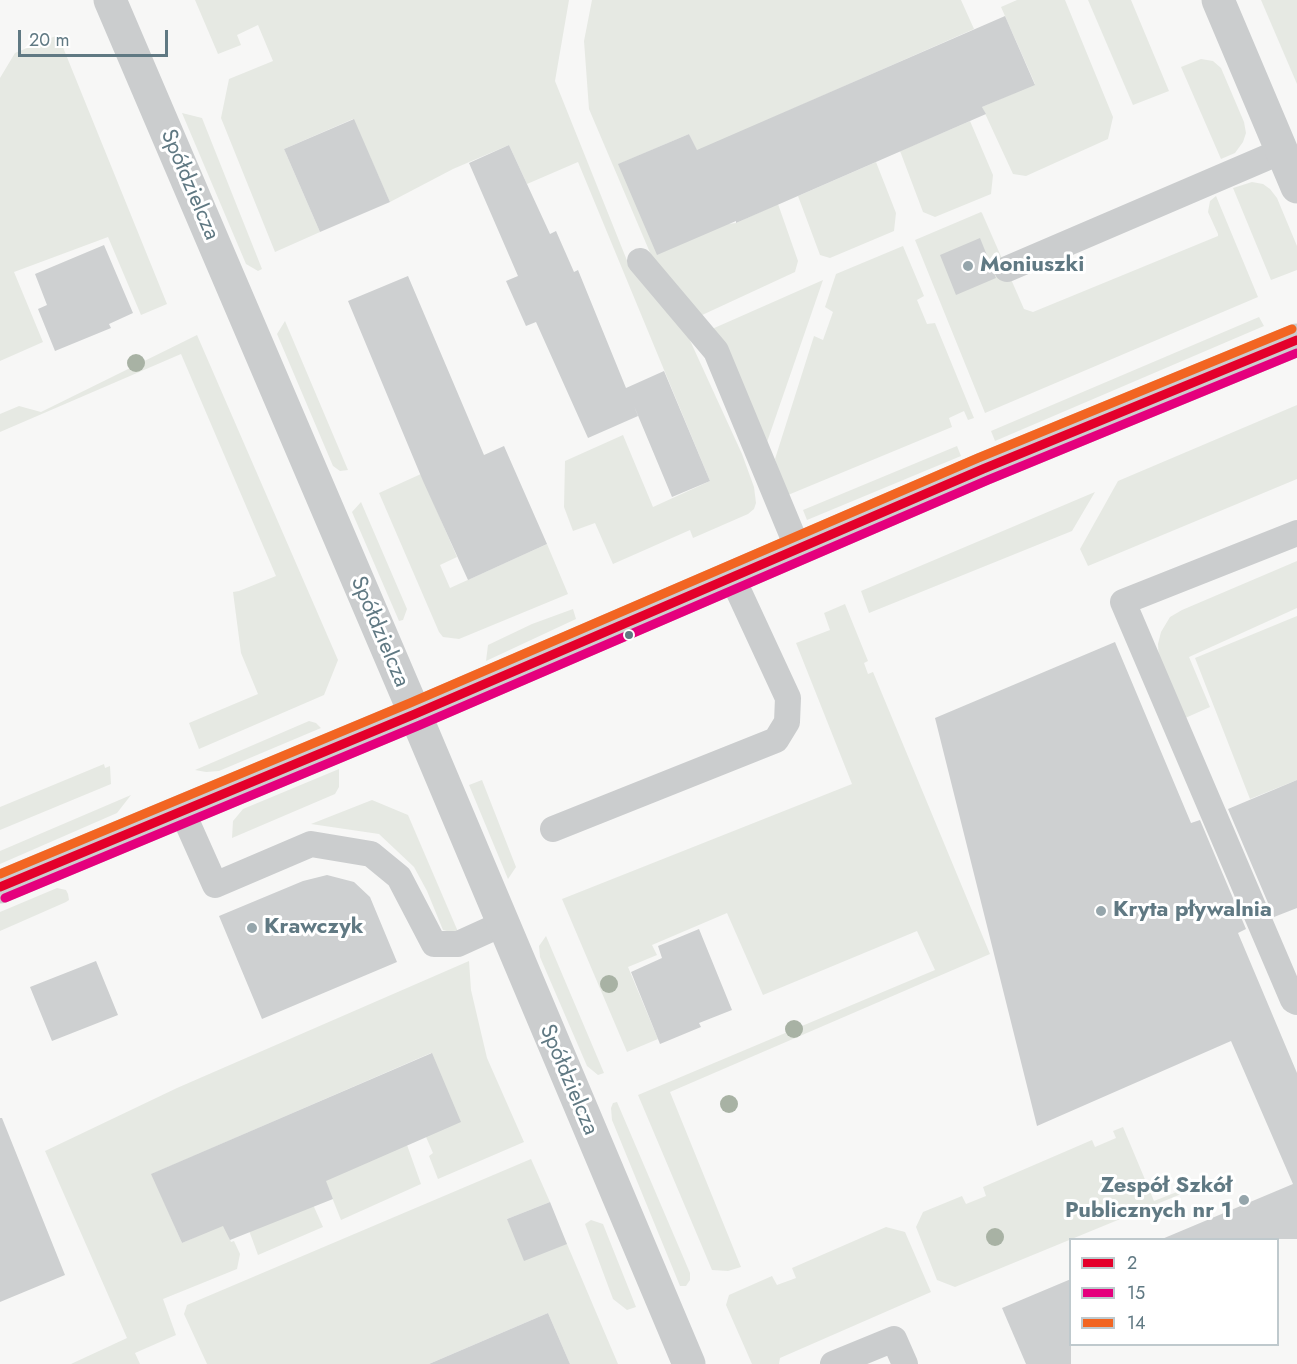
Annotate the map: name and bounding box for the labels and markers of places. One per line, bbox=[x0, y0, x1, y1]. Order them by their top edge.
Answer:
place label: Moniuszki bbox=[980, 253, 1084, 279]
marker: Moniuszki bbox=[961, 259, 975, 273]
unlabelled marker bbox=[623, 629, 635, 641]
place label: Kryta pływalnia bbox=[1113, 898, 1272, 924]
marker: Kryta pływalnia bbox=[1094, 904, 1108, 918]
place label: Krawczyk bbox=[264, 915, 363, 941]
marker: Krawczyk bbox=[245, 921, 259, 935]
place label: Zespół Szkół Publicznych nr 1 bbox=[1065, 1174, 1232, 1226]
marker: Zespół Szkół Publicznych nr 1 bbox=[1237, 1193, 1251, 1207]

